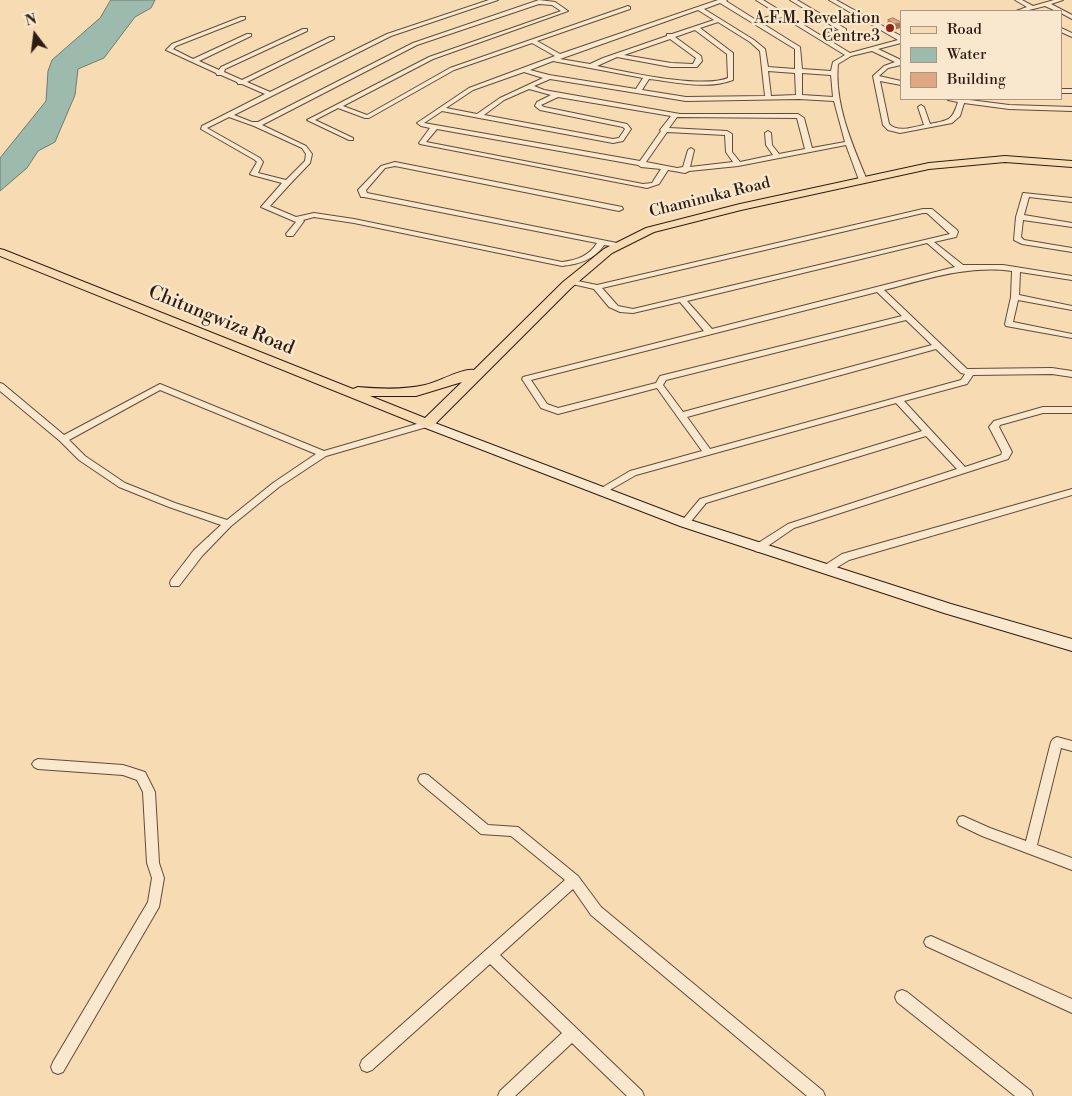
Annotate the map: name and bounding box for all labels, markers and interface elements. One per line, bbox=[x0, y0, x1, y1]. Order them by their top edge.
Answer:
place label: A.F.M. Revelation Centre3 bbox=[754, 9, 880, 47]
north arrow bbox=[10, 10, 60, 60]
text: N bbox=[23, 10, 39, 31]
legend bbox=[900, 10, 1062, 100]
text: Road bbox=[947, 20, 982, 39]
marker: A.F.M. Revelation Centre3 bbox=[884, 22, 896, 34]
text: Water bbox=[947, 45, 986, 64]
text: Building bbox=[947, 70, 1006, 89]
street label: Chaminuka Road bbox=[648, 174, 772, 222]
street label: Chitungwiza Road bbox=[145, 281, 297, 361]

